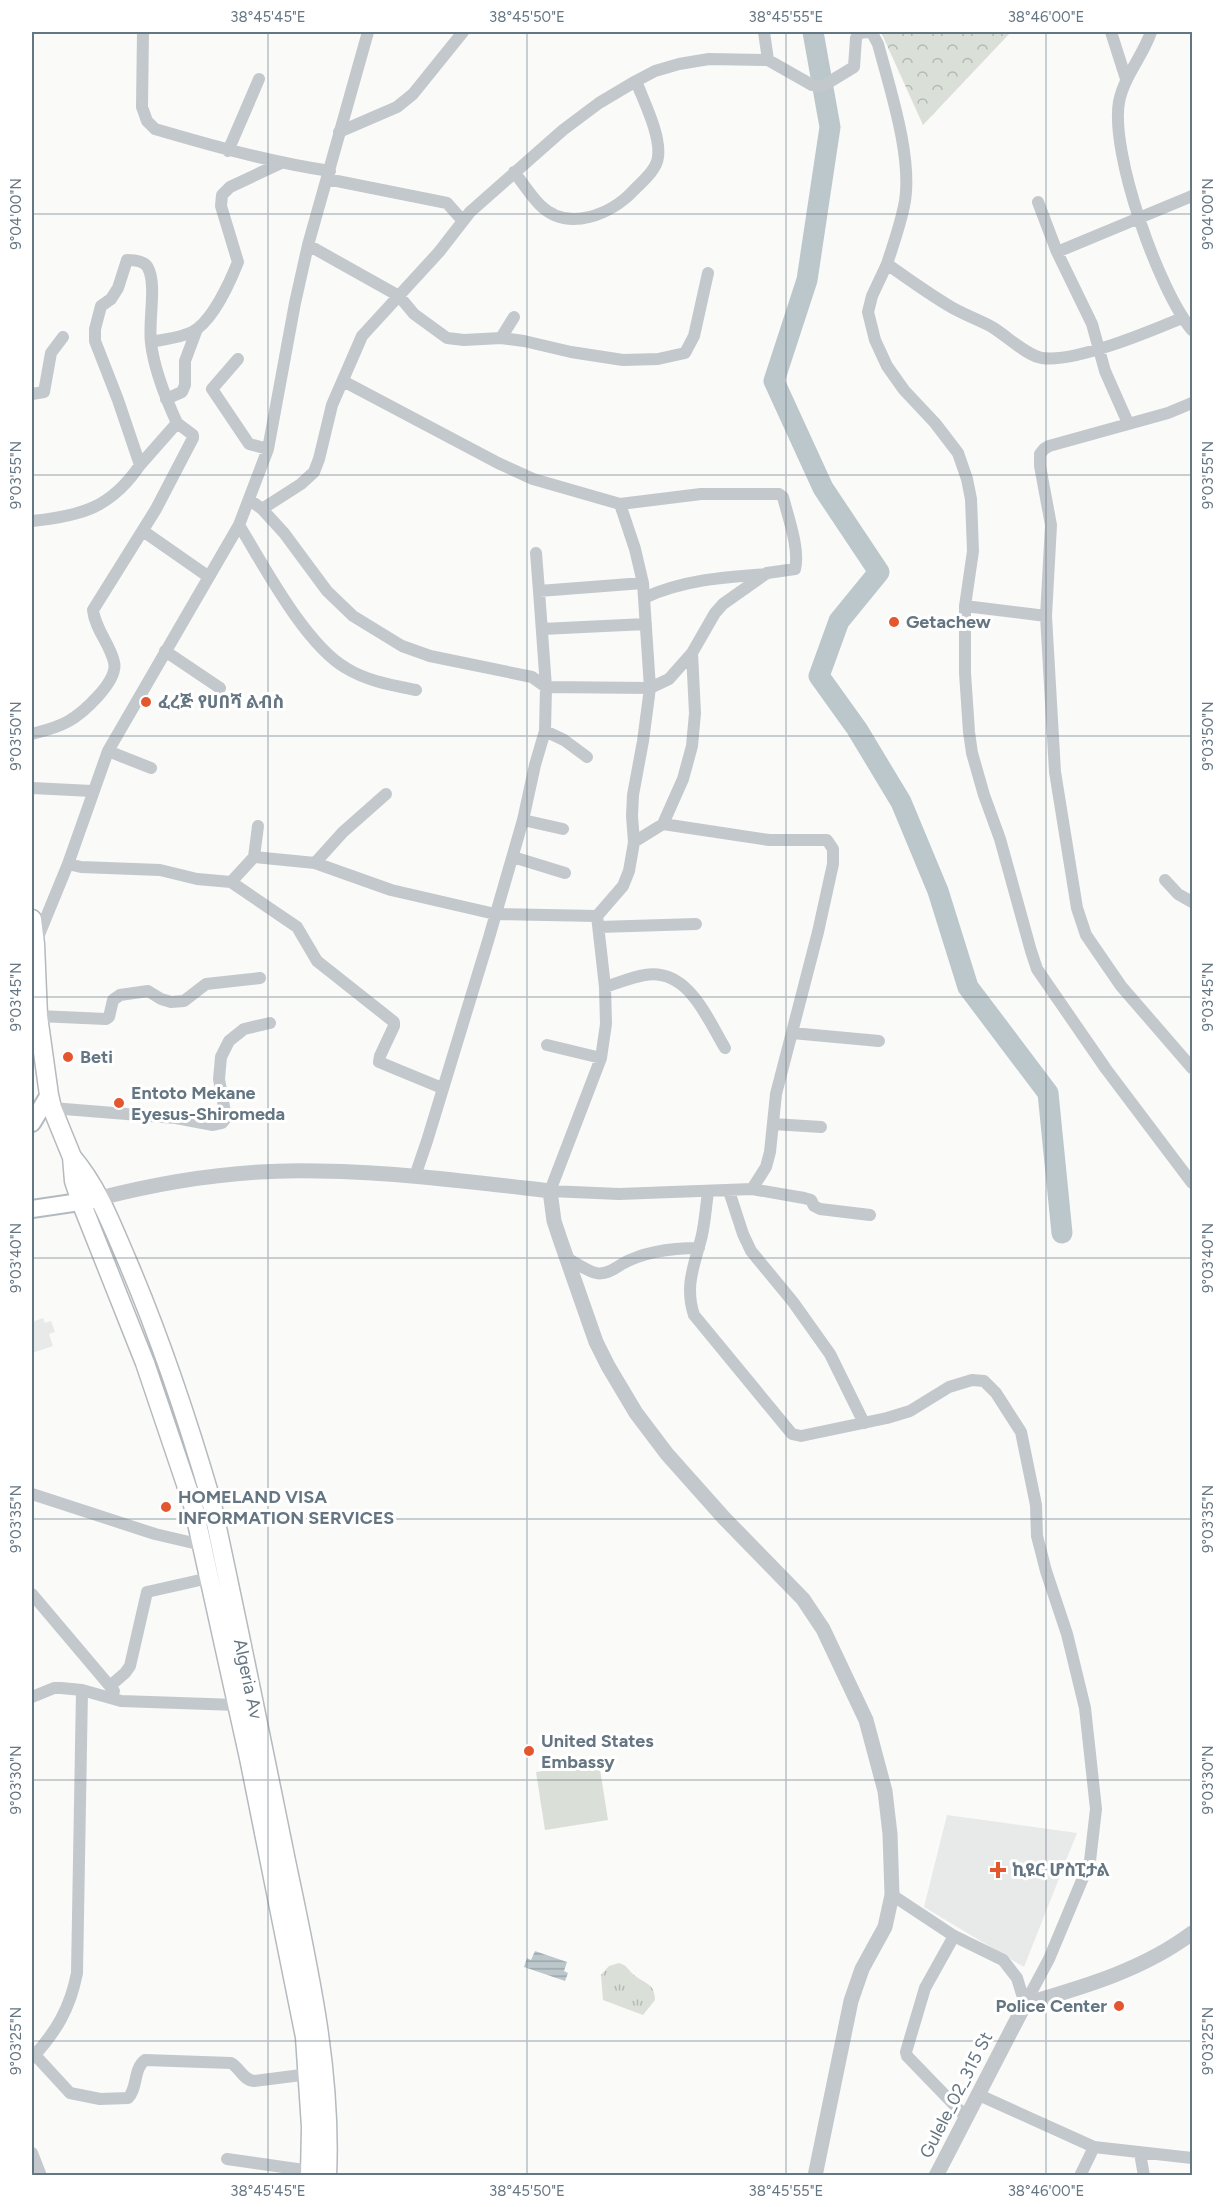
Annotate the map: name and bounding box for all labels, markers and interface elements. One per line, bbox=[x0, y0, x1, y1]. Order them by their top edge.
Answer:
text: 38°45'45"E bbox=[230, 8, 306, 26]
text: 38°45'50"E bbox=[489, 8, 565, 26]
text: 38°45'55"E bbox=[749, 8, 823, 26]
text: 38°46'00"E bbox=[1008, 8, 1084, 26]
text: 9°04'00"N bbox=[7, 178, 25, 250]
text: 9°04'00"N bbox=[1199, 178, 1217, 250]
text: 9°03'55"N bbox=[7, 441, 25, 509]
text: 9°03'55"N bbox=[1199, 441, 1217, 509]
place label: Getachew bbox=[906, 611, 991, 633]
marker: Getachew bbox=[887, 615, 901, 629]
place label: ፈረጅ የሀበሻ ልብስ bbox=[158, 691, 284, 713]
marker: ፈረጅ የሀበሻ ልብስ bbox=[139, 695, 153, 709]
text: 9°03'50"N bbox=[7, 701, 25, 771]
text: 9°03'50"N bbox=[1199, 701, 1217, 771]
text: 9°03'45"N bbox=[7, 962, 25, 1032]
text: 9°03'45"N bbox=[1199, 962, 1217, 1032]
place label: Beti bbox=[80, 1046, 113, 1068]
marker: Beti bbox=[61, 1050, 75, 1064]
place label: Entoto Mekane Eyesus-Shiromeda bbox=[131, 1082, 285, 1125]
marker: Entoto Mekane Eyesus-Shiromeda bbox=[112, 1096, 126, 1110]
text: 9°03'40"N bbox=[7, 1223, 25, 1293]
text: 9°03'40"N bbox=[1199, 1223, 1217, 1293]
text: 9°03'35"N bbox=[7, 1485, 25, 1553]
text: 9°03'35"N bbox=[1199, 1485, 1217, 1553]
place label: HOMELAND VISA INFORMATION SERVICES bbox=[178, 1486, 394, 1529]
marker: HOMELAND VISA INFORMATION SERVICES bbox=[159, 1500, 173, 1514]
street label: Algeria Av bbox=[229, 1637, 267, 1722]
place label: United States Embassy bbox=[541, 1730, 654, 1773]
marker: United States Embassy bbox=[522, 1744, 536, 1758]
text: 9°03'30"N bbox=[7, 1746, 25, 1815]
text: 9°03'30"N bbox=[1199, 1746, 1217, 1815]
place label: ኪዩር ሆስፒታል bbox=[1012, 1859, 1110, 1881]
marker: ኪዩር ሆስፒታል bbox=[989, 1861, 1007, 1879]
place label: Police Center bbox=[996, 1995, 1107, 2017]
marker: Police Center bbox=[1112, 1999, 1126, 2013]
text: 9°03'25"N bbox=[7, 2007, 25, 2075]
text: 9°03'25"N bbox=[1199, 2007, 1217, 2075]
street label: Gulele_02_315 St bbox=[915, 2028, 997, 2162]
text: 38°45'45"E bbox=[230, 2182, 306, 2200]
text: 38°45'50"E bbox=[489, 2182, 565, 2200]
text: 38°45'55"E bbox=[749, 2182, 823, 2200]
text: 38°46'00"E bbox=[1008, 2182, 1084, 2200]

